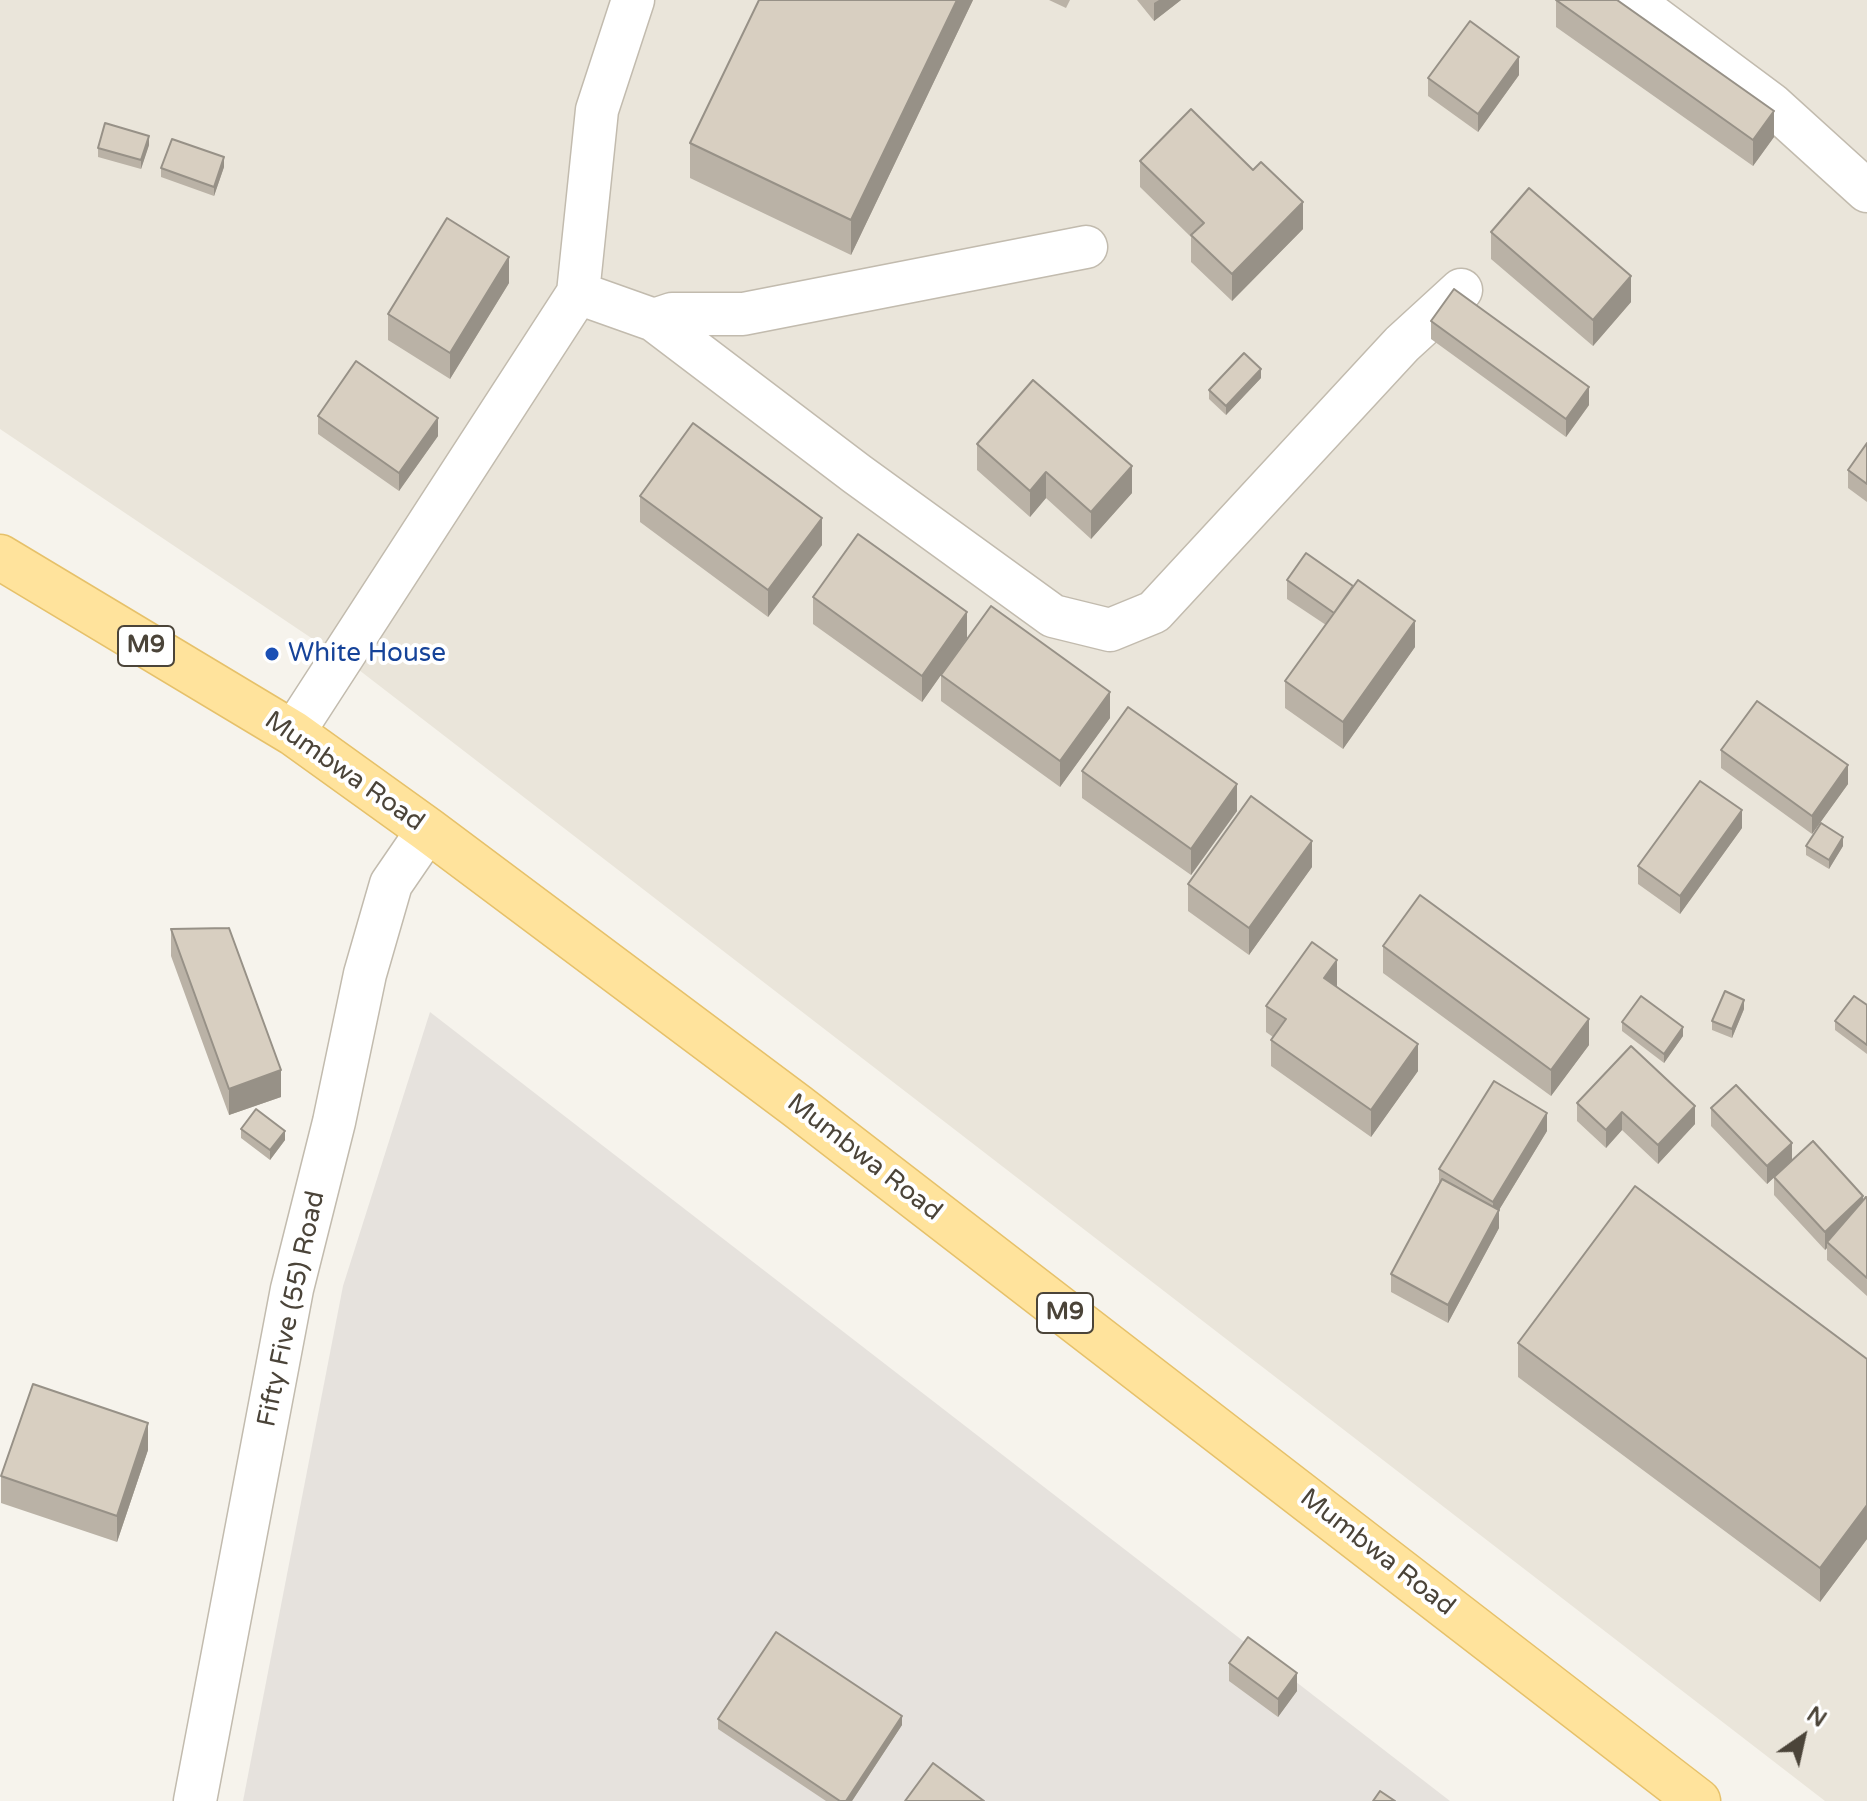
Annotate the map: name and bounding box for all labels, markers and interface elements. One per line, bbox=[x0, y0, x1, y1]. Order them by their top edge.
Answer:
road number: M9 bbox=[118, 626, 174, 666]
place label: White House bbox=[288, 638, 446, 670]
marker: White House bbox=[263, 645, 281, 663]
street label: Mumbwa Road bbox=[258, 705, 430, 839]
street label: Mumbwa Road bbox=[780, 1088, 948, 1228]
street label: Fifty Five (55) Road bbox=[252, 1188, 332, 1430]
road number: M9 bbox=[1037, 1293, 1093, 1333]
street label: Mumbwa Road bbox=[1293, 1483, 1461, 1623]
north arrow bbox=[1763, 1697, 1843, 1777]
text: N bbox=[1802, 1701, 1831, 1733]

